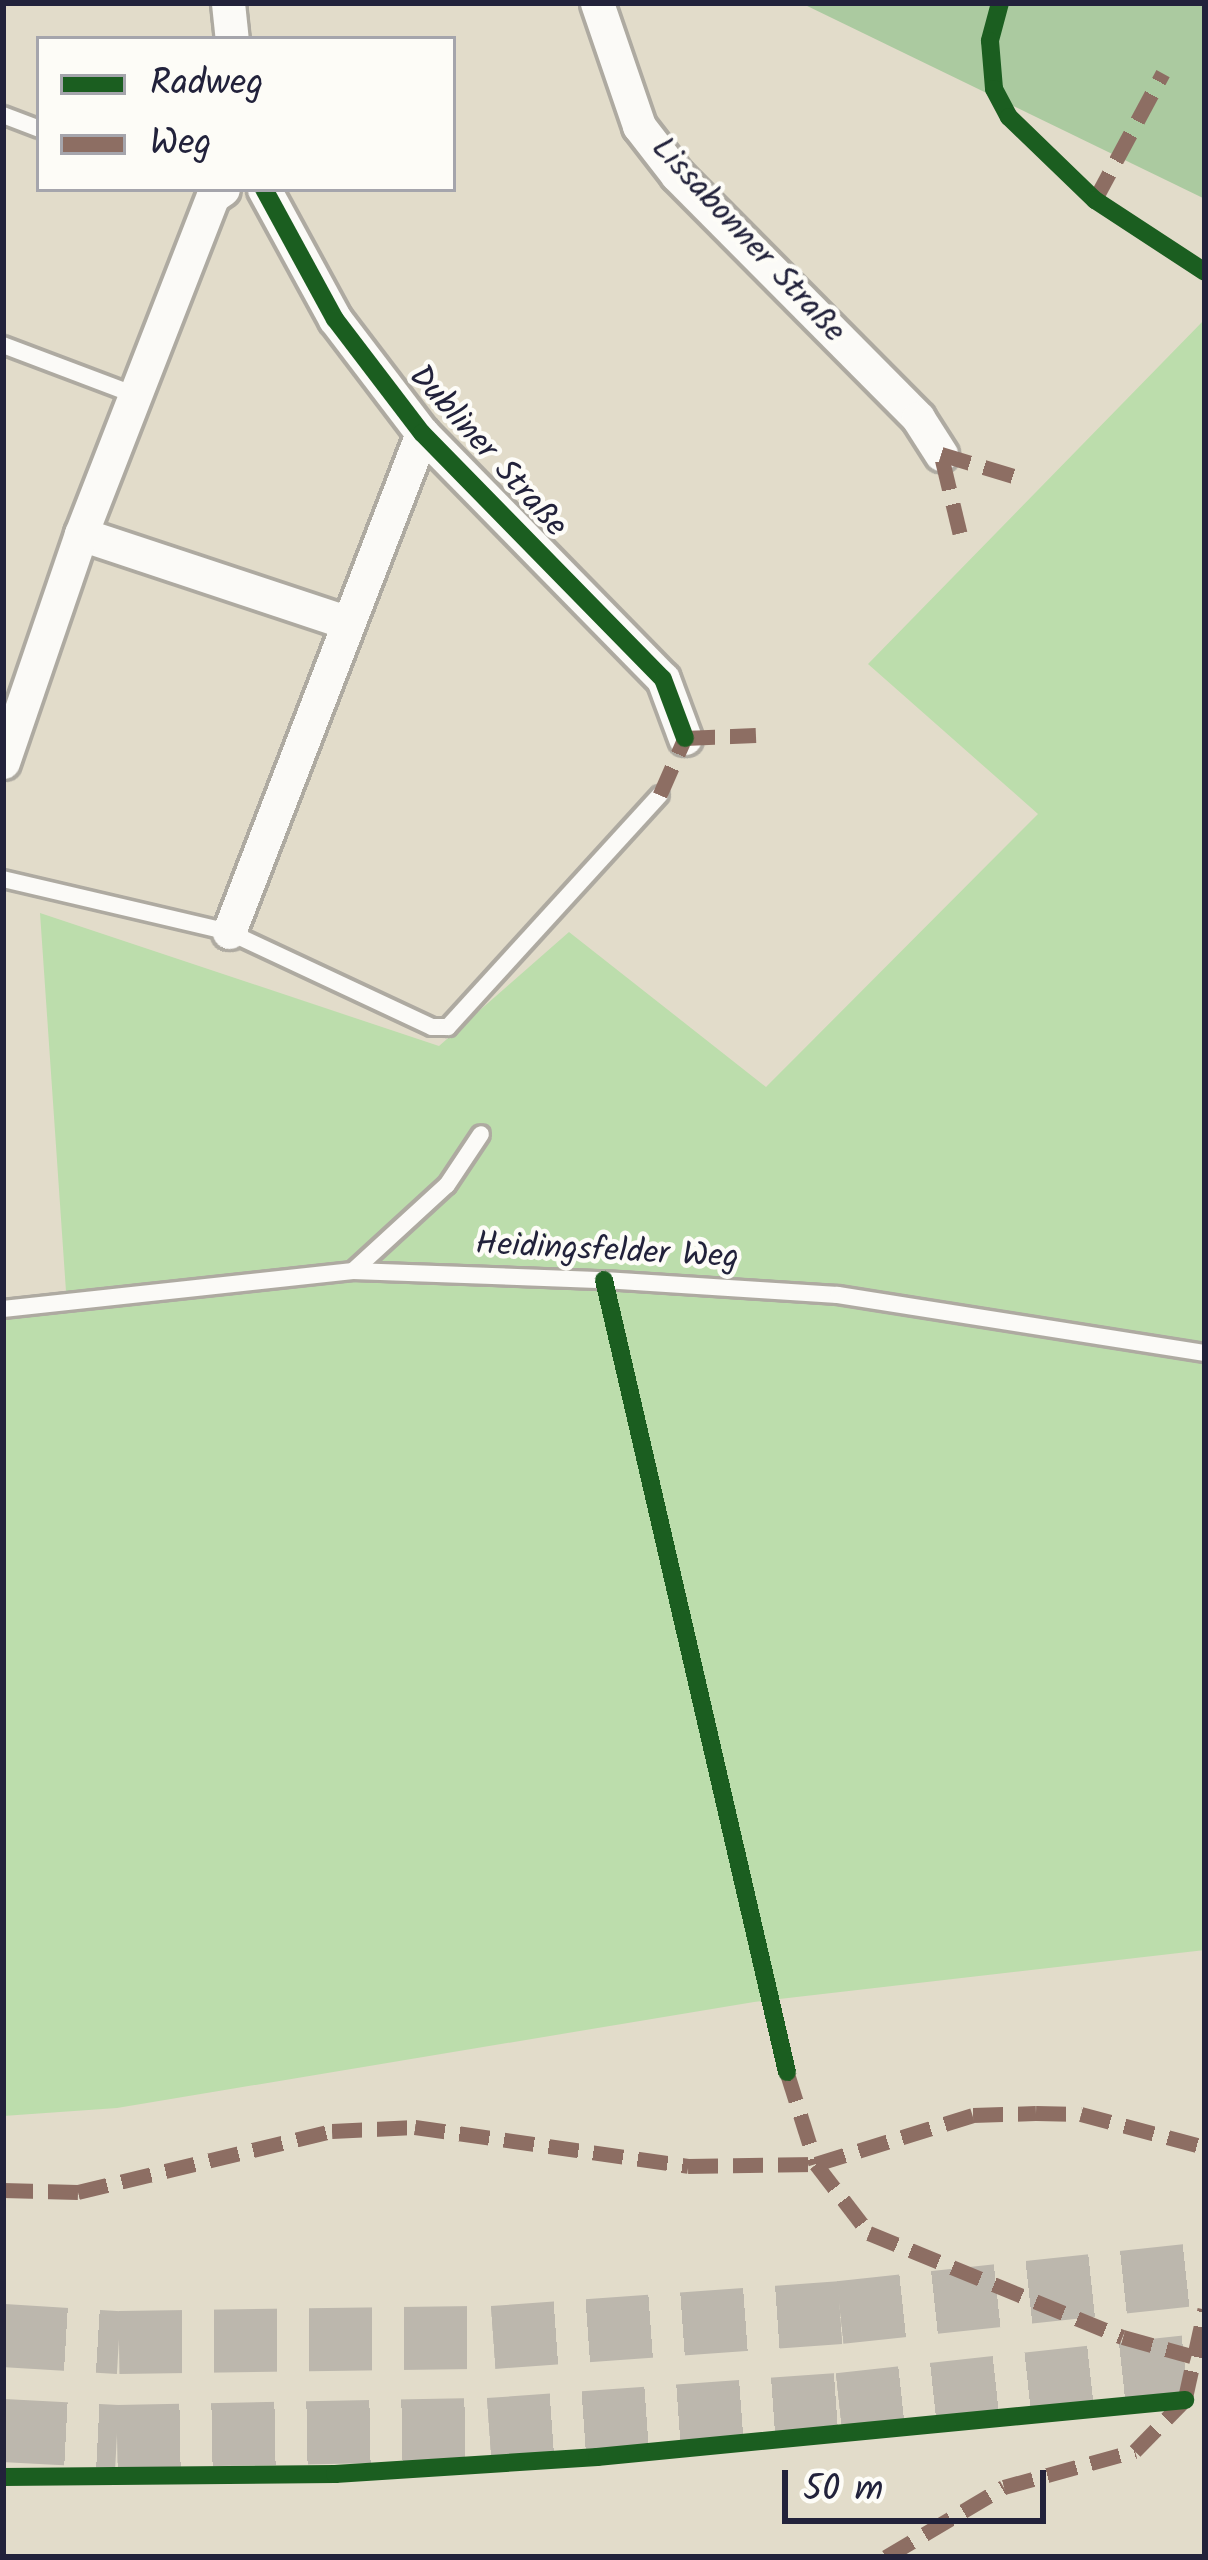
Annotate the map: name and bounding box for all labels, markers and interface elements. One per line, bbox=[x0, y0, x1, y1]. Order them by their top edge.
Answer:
legend bbox=[36, 36, 456, 192]
text: Radweg bbox=[150, 56, 263, 113]
text: Weg bbox=[150, 116, 211, 173]
street label: Lissabonner Straße bbox=[642, 130, 852, 352]
street label: Dubliner Straße bbox=[399, 358, 575, 546]
street label: Heidingsfelder Weg bbox=[474, 1225, 740, 1279]
scale bar bbox=[788, 2446, 1052, 2520]
text: 50 m bbox=[803, 2462, 883, 2519]

